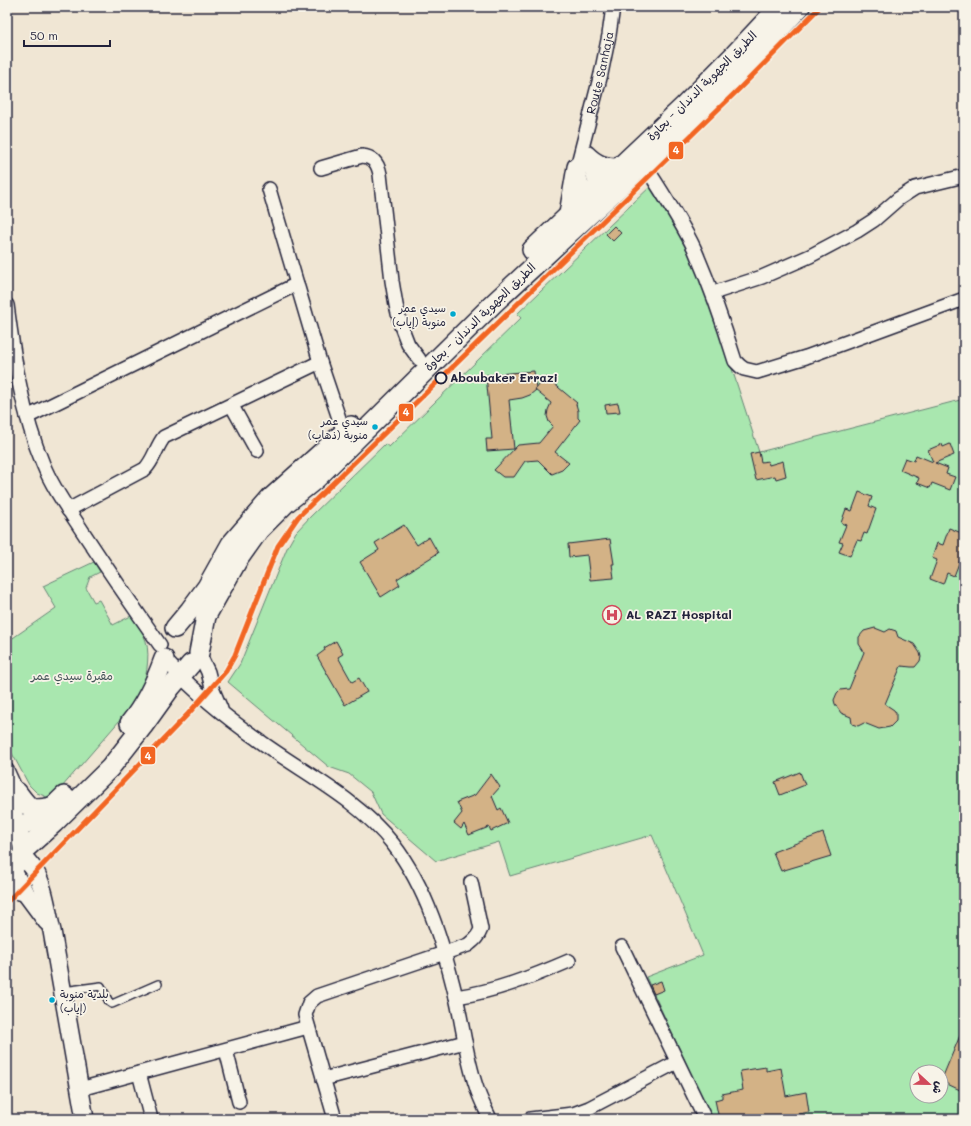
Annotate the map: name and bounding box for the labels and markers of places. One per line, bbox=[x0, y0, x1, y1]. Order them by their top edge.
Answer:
place label: سيدي عمر منوبة (إياب) bbox=[392, 300, 446, 330]
marker: سيدي عمر منوبة (إياب) bbox=[448, 309, 458, 319]
place label: Aboubaker Errazi bbox=[450, 369, 558, 385]
marker: Aboubaker Errazi bbox=[434, 371, 448, 385]
place label: سيدي عمر منوبة (ذهاب) bbox=[308, 413, 368, 443]
marker: سيدي عمر منوبة (ذهاب) bbox=[370, 422, 380, 432]
hospital icon: AL RAZI Hospital bbox=[601, 604, 623, 626]
place label: AL RAZI Hospital bbox=[626, 606, 732, 622]
place label: بلدية منوبة (إياب) bbox=[60, 986, 109, 1016]
marker: بلدية منوبة (إياب) bbox=[47, 995, 57, 1005]

